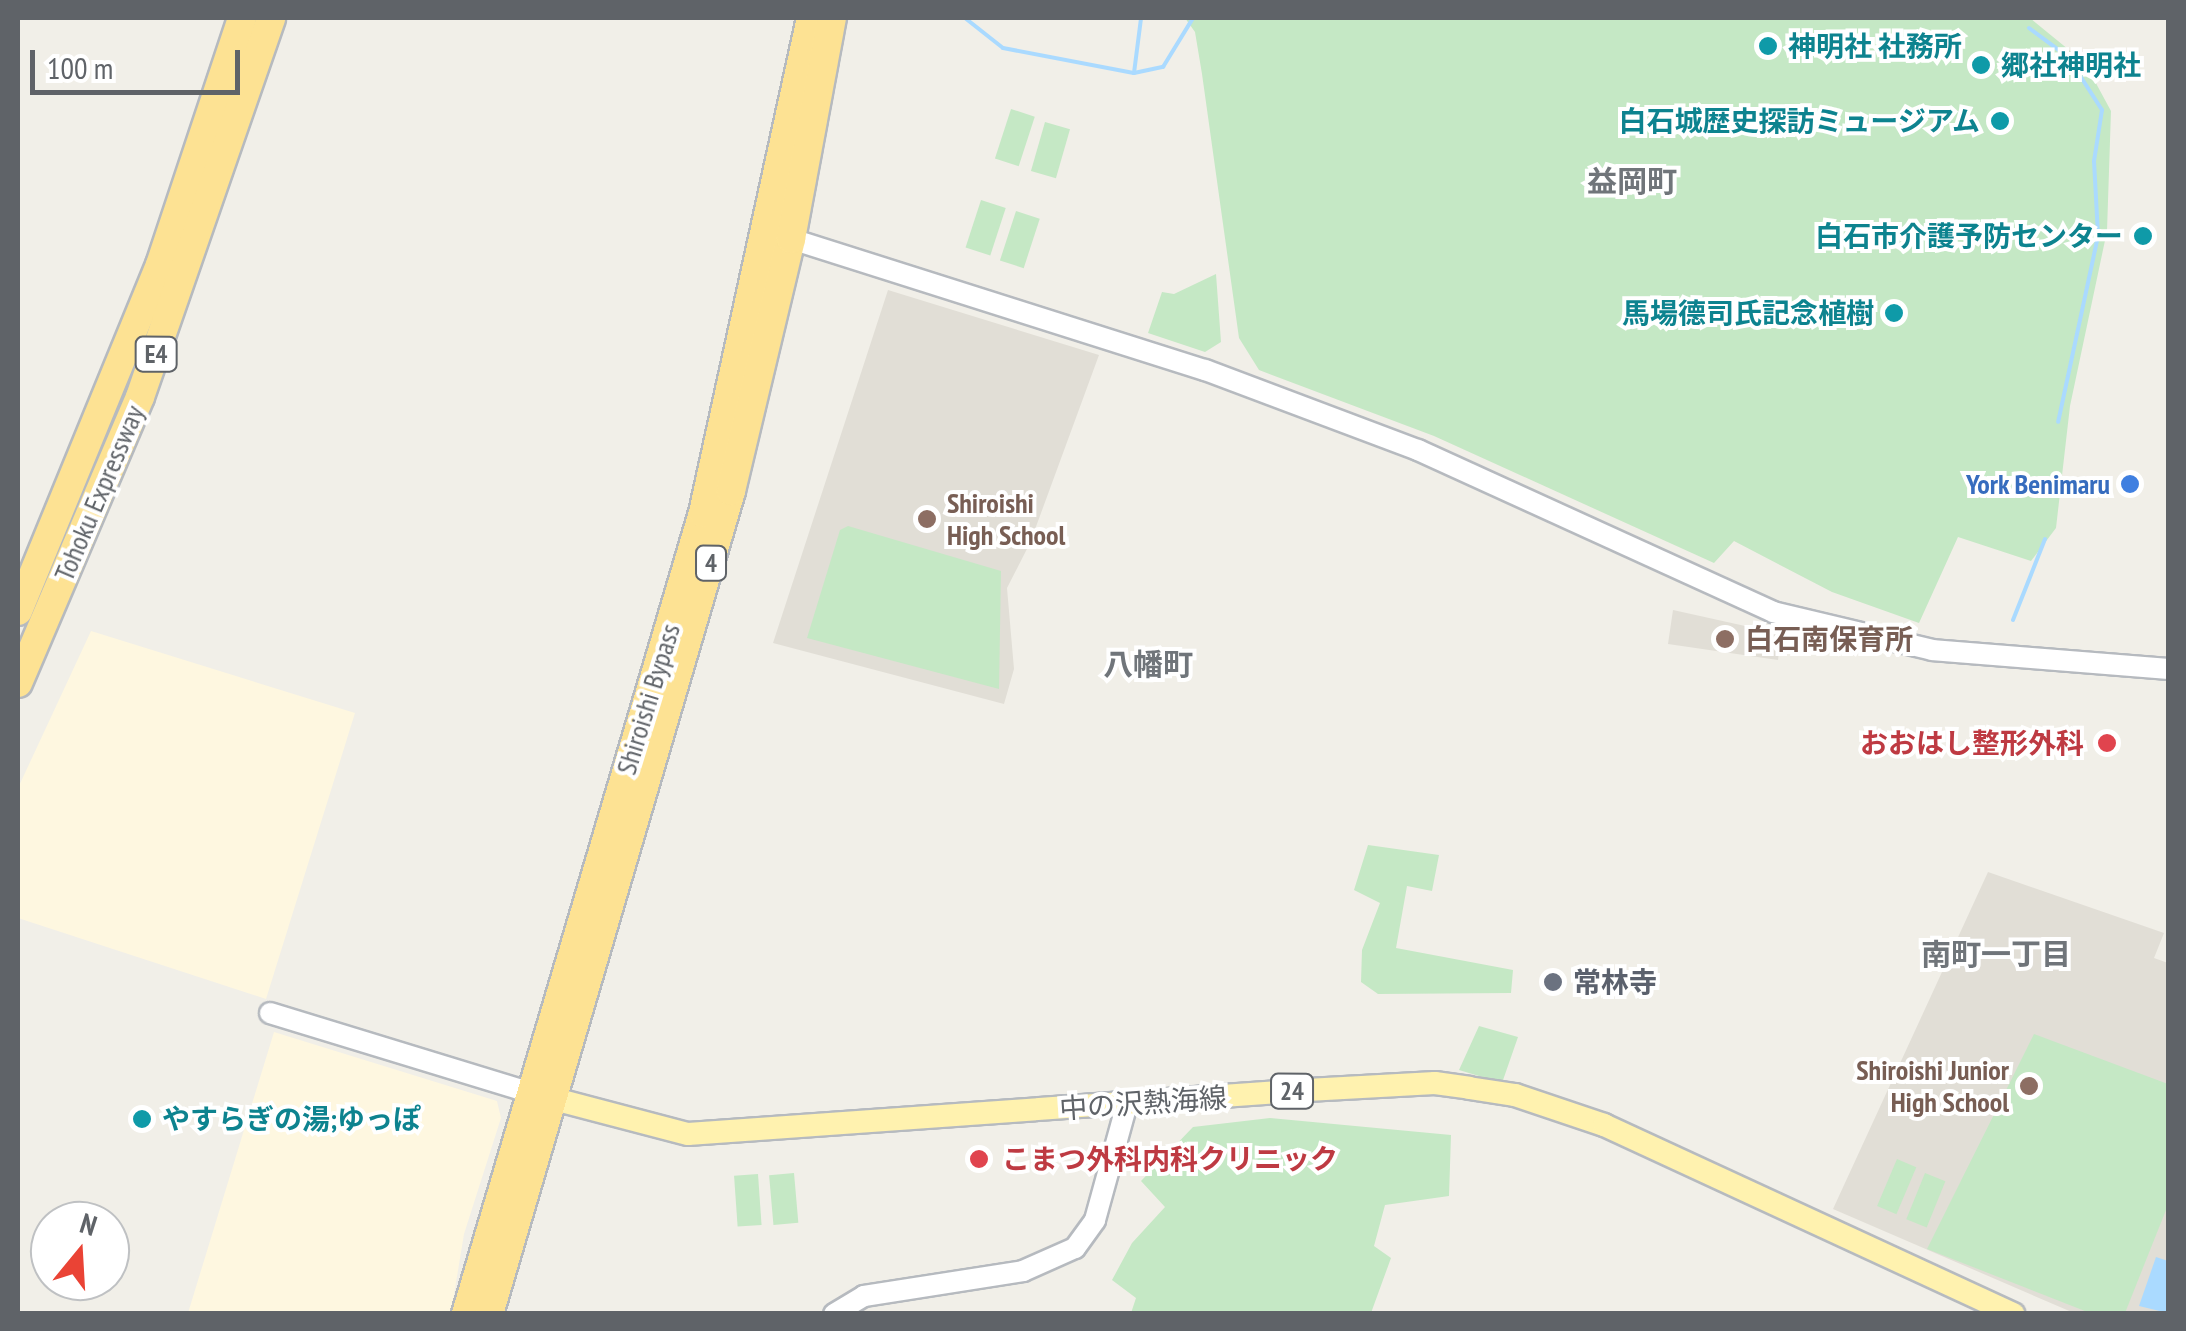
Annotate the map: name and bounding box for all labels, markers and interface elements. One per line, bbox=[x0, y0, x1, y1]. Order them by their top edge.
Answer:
place label: 神明社 社務所 bbox=[1788, 29, 1962, 63]
scale bar bbox=[35, 30, 245, 92]
marker: 神明社 社務所 bbox=[1757, 35, 1779, 57]
text: 100 m bbox=[47, 48, 113, 87]
place label: 郷社神明社 bbox=[2001, 48, 2141, 82]
marker: 郷社神明社 bbox=[1970, 54, 1992, 76]
place label: 白石城歴史探訪ミュージアム bbox=[1616, 104, 1980, 138]
marker: 白石城歴史探訪ミュージアム bbox=[1989, 110, 2011, 132]
district label: 益岡町 bbox=[1587, 163, 1677, 199]
place label: 白石市介護予防センター bbox=[1815, 219, 2123, 253]
marker: 白石市介護予防センター bbox=[2132, 225, 2154, 247]
place label: 馬場德司氏記念植樹 bbox=[1622, 296, 1874, 330]
marker: 馬場德司氏記念植樹 bbox=[1883, 302, 1905, 324]
road number: E4 bbox=[134, 334, 178, 374]
street label: Tohoku Expressway bbox=[47, 400, 151, 586]
place label: York Benimaru bbox=[1965, 467, 2110, 501]
marker: York Benimaru bbox=[2119, 473, 2141, 495]
place label: Shiroishi High School bbox=[947, 486, 1065, 552]
marker: Shiroishi High School bbox=[916, 508, 938, 530]
road number: 4 bbox=[694, 543, 728, 583]
street label: Shiroishi Bypass bbox=[609, 619, 687, 779]
place label: 白石南保育所 bbox=[1745, 622, 1913, 656]
marker: 白石南保育所 bbox=[1714, 628, 1736, 650]
district label: 八幡町 bbox=[1103, 646, 1193, 682]
place label: おおはし整形外科 bbox=[1860, 726, 2084, 760]
marker: おおはし整形外科 bbox=[2094, 730, 2120, 756]
district label: 南町一丁目 bbox=[1921, 936, 2071, 972]
place label: 常林寺 bbox=[1573, 965, 1657, 999]
marker: 常林寺 bbox=[1542, 971, 1564, 993]
place label: Shiroishi Junior High School bbox=[1856, 1053, 2009, 1119]
road number: 24 bbox=[1270, 1071, 1314, 1111]
marker: Shiroishi Junior High School bbox=[2018, 1075, 2040, 1097]
street label: 中の沢熱海線 bbox=[1058, 1080, 1228, 1126]
place label: やすらぎの湯;ゆっぽ bbox=[162, 1102, 421, 1136]
marker: やすらぎの湯;ゆっぽ bbox=[131, 1108, 153, 1130]
place label: こまつ外科内科クリニック bbox=[1002, 1142, 1338, 1176]
marker: こまつ外科内科クリニック bbox=[966, 1146, 992, 1172]
north arrow bbox=[30, 1201, 130, 1301]
text: N bbox=[76, 1204, 102, 1244]

